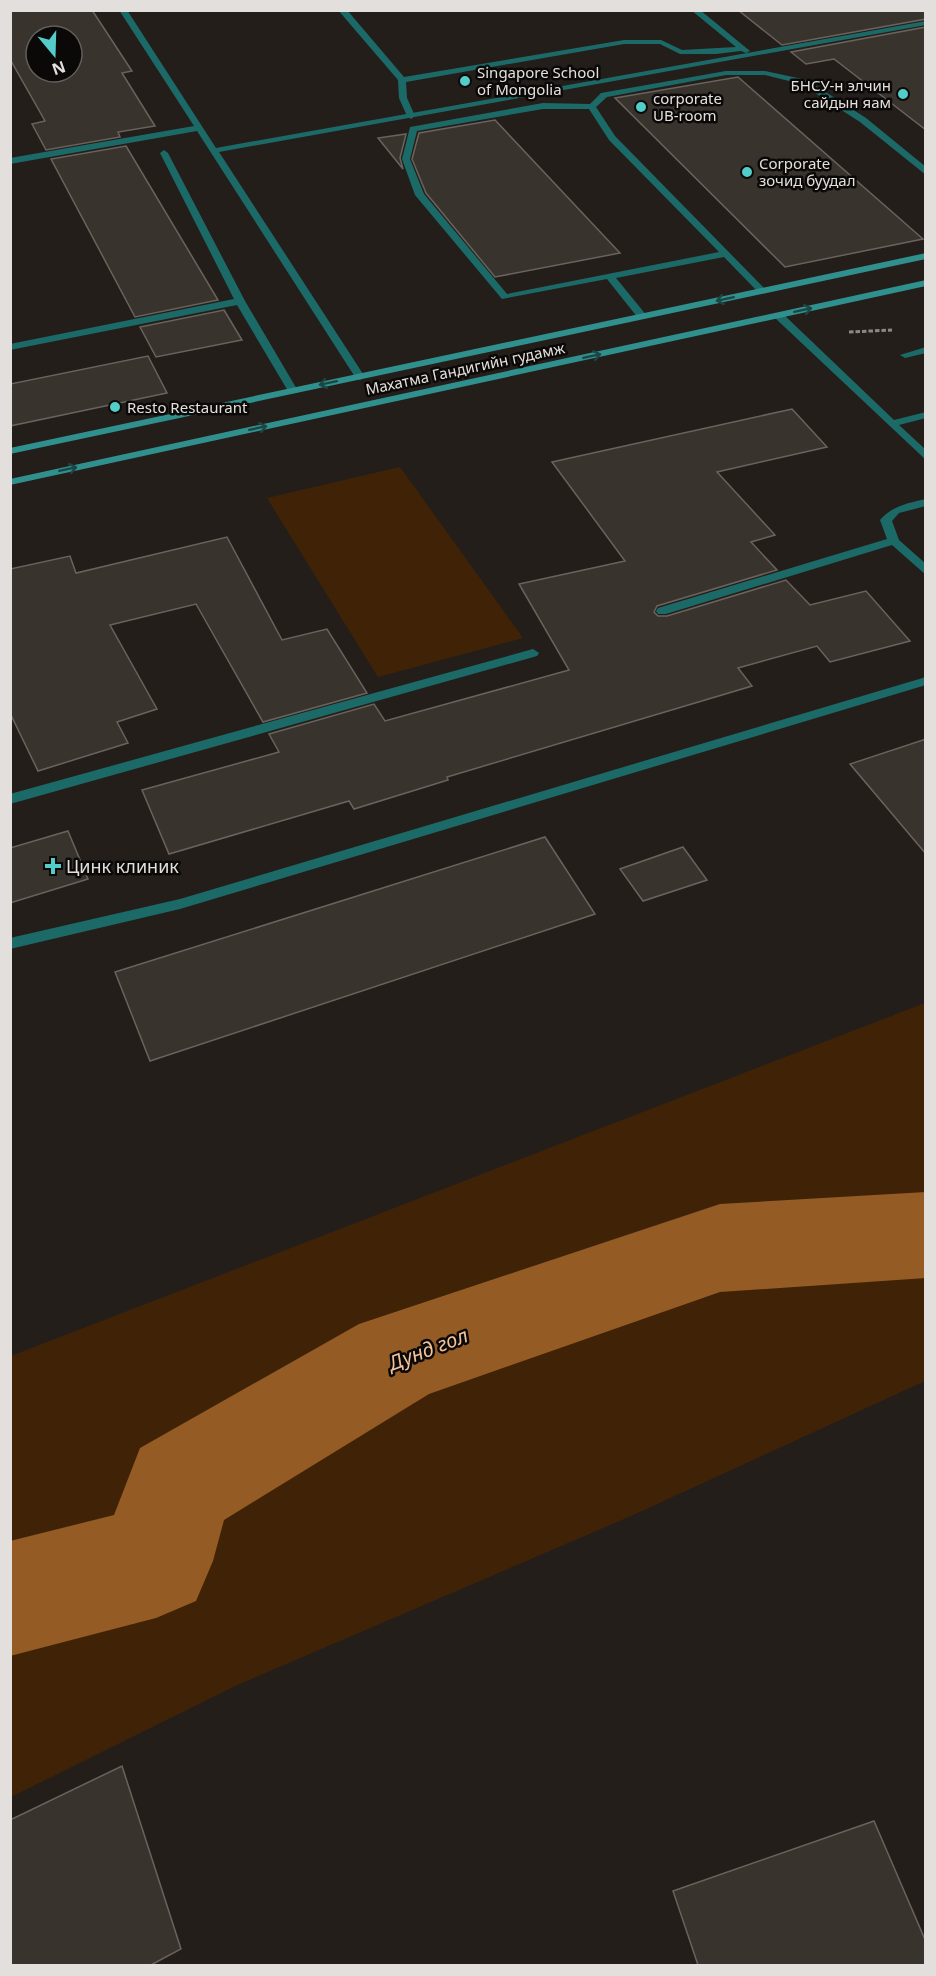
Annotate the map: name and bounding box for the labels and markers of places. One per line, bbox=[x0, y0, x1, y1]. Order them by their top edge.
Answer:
place label: Singapore School of Mongolia bbox=[477, 62, 599, 99]
marker: Singapore School of Mongolia bbox=[458, 74, 472, 88]
place label: БНСУ-н элчин сайдын яам bbox=[791, 75, 891, 112]
marker: БНСУ-н элчин сайдын яам bbox=[896, 87, 910, 101]
place label: corporate UB-room bbox=[653, 88, 722, 125]
marker: corporate UB-room bbox=[634, 100, 648, 114]
place label: Corporate зочид буудал bbox=[759, 153, 856, 190]
marker: Corporate зочид буудал bbox=[740, 165, 754, 179]
place label: Resto Restaurant bbox=[127, 397, 248, 417]
marker: Resto Restaurant bbox=[108, 400, 122, 414]
place label: Цинк клиник bbox=[66, 854, 179, 878]
marker: Цинк клиник bbox=[44, 857, 62, 875]

